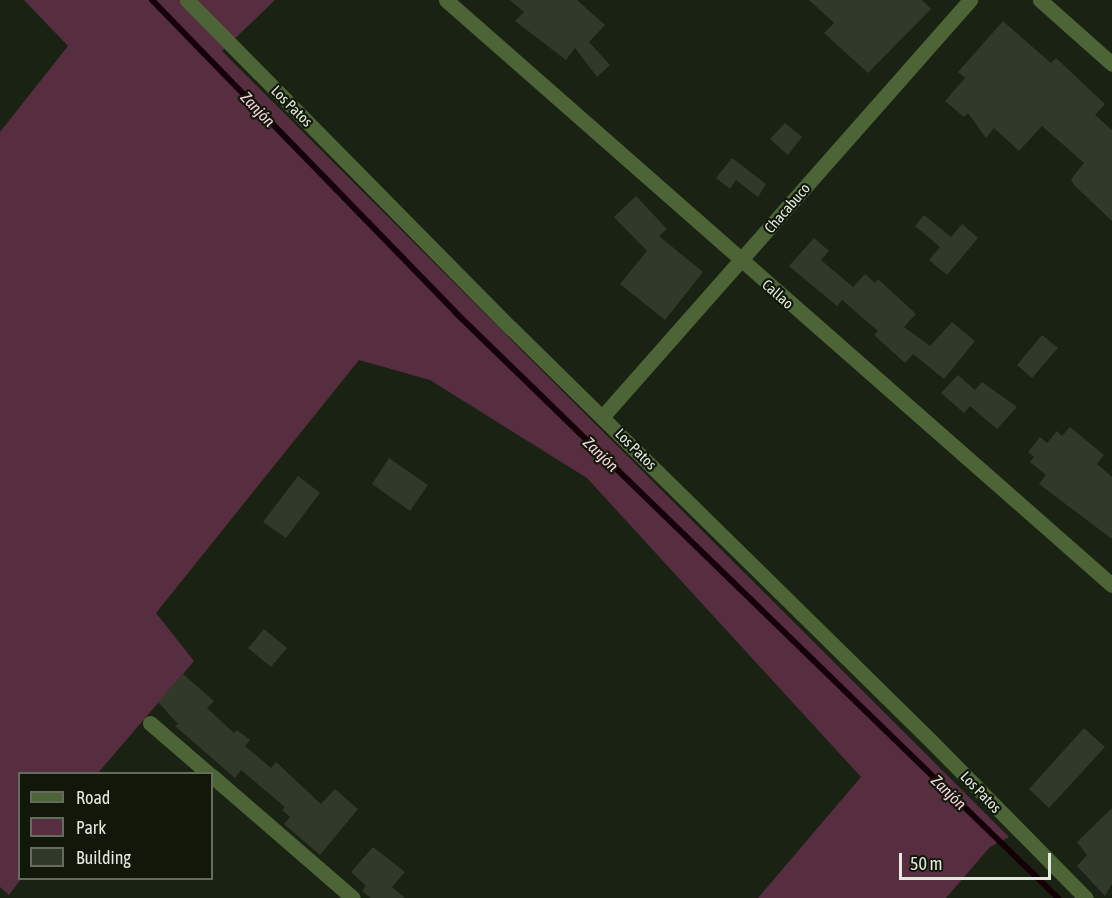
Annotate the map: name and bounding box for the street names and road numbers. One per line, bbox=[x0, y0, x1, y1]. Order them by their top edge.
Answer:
street label: Los Patos bbox=[268, 82, 316, 130]
street label: Chacabuco bbox=[760, 179, 814, 237]
street label: Callao bbox=[759, 275, 797, 313]
street label: Los Patos bbox=[612, 425, 660, 473]
street label: Los Patos bbox=[957, 767, 1005, 817]

